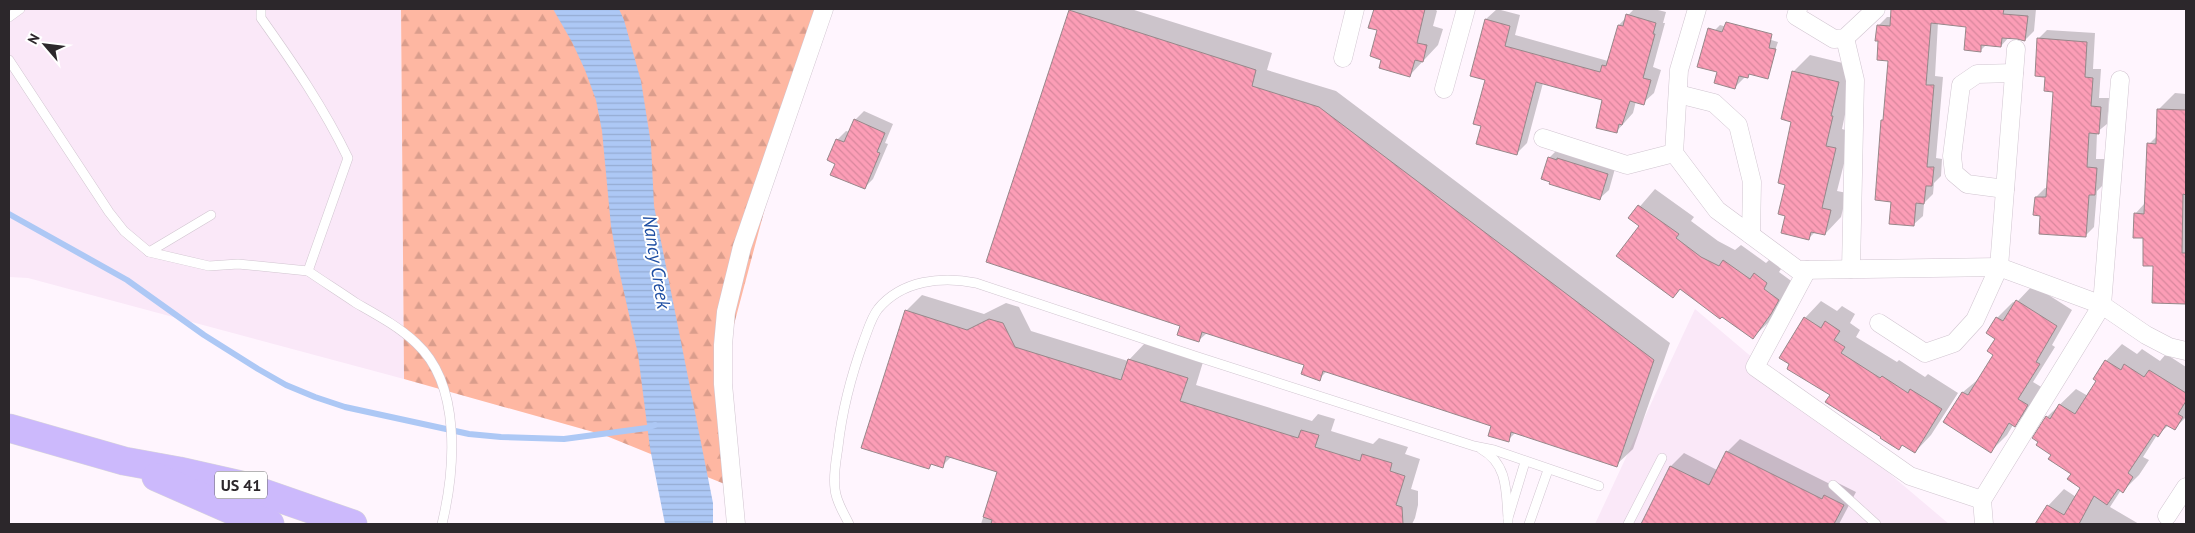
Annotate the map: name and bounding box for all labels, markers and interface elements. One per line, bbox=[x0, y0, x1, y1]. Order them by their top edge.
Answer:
north arrow bbox=[20, 20, 70, 70]
text: N bbox=[23, 31, 44, 47]
water label: Nancy Creek bbox=[638, 214, 676, 312]
road number: US 41 bbox=[215, 472, 267, 498]

